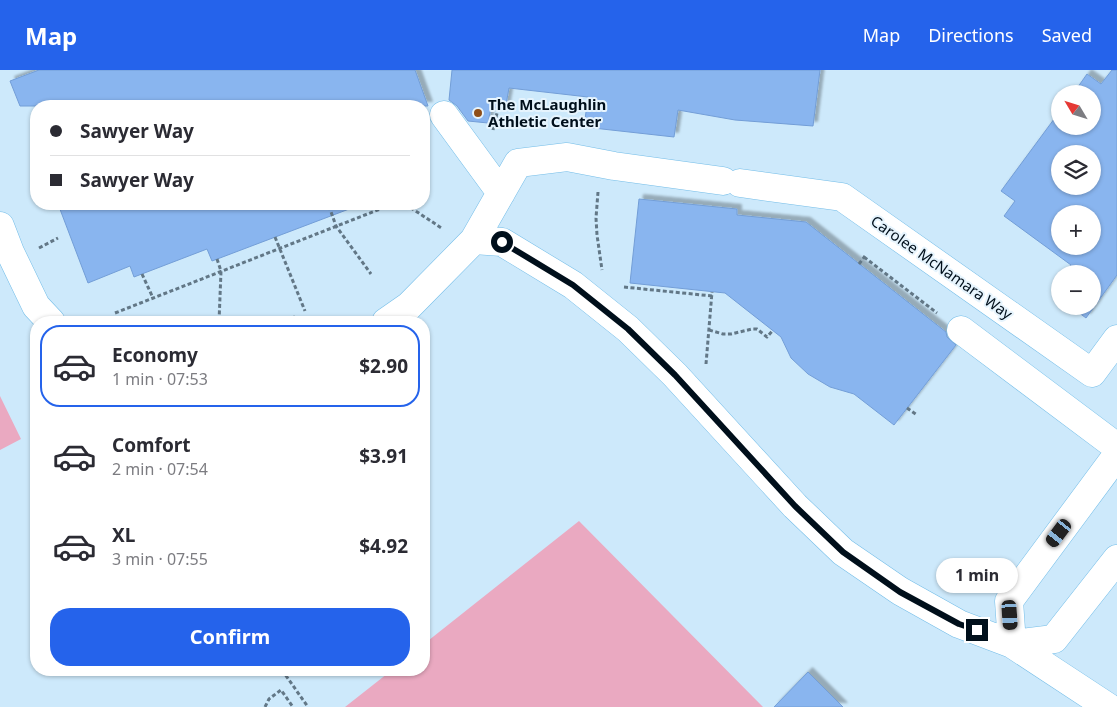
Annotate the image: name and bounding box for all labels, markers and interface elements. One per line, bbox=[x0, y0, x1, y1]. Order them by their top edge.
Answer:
text: Map bbox=[25, 19, 77, 52]
text: Map bbox=[863, 23, 900, 47]
text: Directions bbox=[928, 23, 1014, 47]
text: Saved bbox=[1042, 23, 1092, 47]
north arrow bbox=[1051, 85, 1101, 135]
map controls bbox=[1051, 85, 1101, 315]
place label: The McLaughlin Athletic Center bbox=[488, 94, 606, 131]
marker: The McLaughlin Athletic Center bbox=[472, 107, 484, 119]
text: Sawyer Way bbox=[80, 118, 194, 144]
button: layers bbox=[1051, 145, 1101, 195]
text: Sawyer Way bbox=[80, 167, 194, 193]
button: + bbox=[1051, 205, 1101, 255]
street label: Carolee McNamara Way bbox=[867, 210, 1017, 324]
route start bbox=[491, 231, 513, 253]
button: − bbox=[1051, 265, 1101, 315]
text: Economy bbox=[112, 342, 198, 368]
icon: car bbox=[52, 344, 97, 389]
text: $2.90 bbox=[359, 353, 408, 379]
text: 1 min · 07:53 bbox=[112, 368, 208, 390]
text: Comfort bbox=[112, 432, 191, 458]
icon: car bbox=[52, 434, 97, 479]
text: $3.91 bbox=[359, 443, 408, 469]
text: 2 min · 07:54 bbox=[112, 458, 208, 480]
car bbox=[1043, 517, 1074, 549]
text: XL bbox=[112, 522, 135, 548]
icon: car bbox=[52, 524, 97, 569]
text: $4.92 bbox=[359, 533, 408, 559]
text: 3 min · 07:55 bbox=[112, 548, 208, 570]
callout: 1 min bbox=[936, 558, 1018, 592]
text: 1 min bbox=[955, 564, 999, 586]
car bbox=[1001, 600, 1018, 630]
button: Confirm bbox=[50, 608, 410, 666]
route end bbox=[966, 619, 988, 641]

